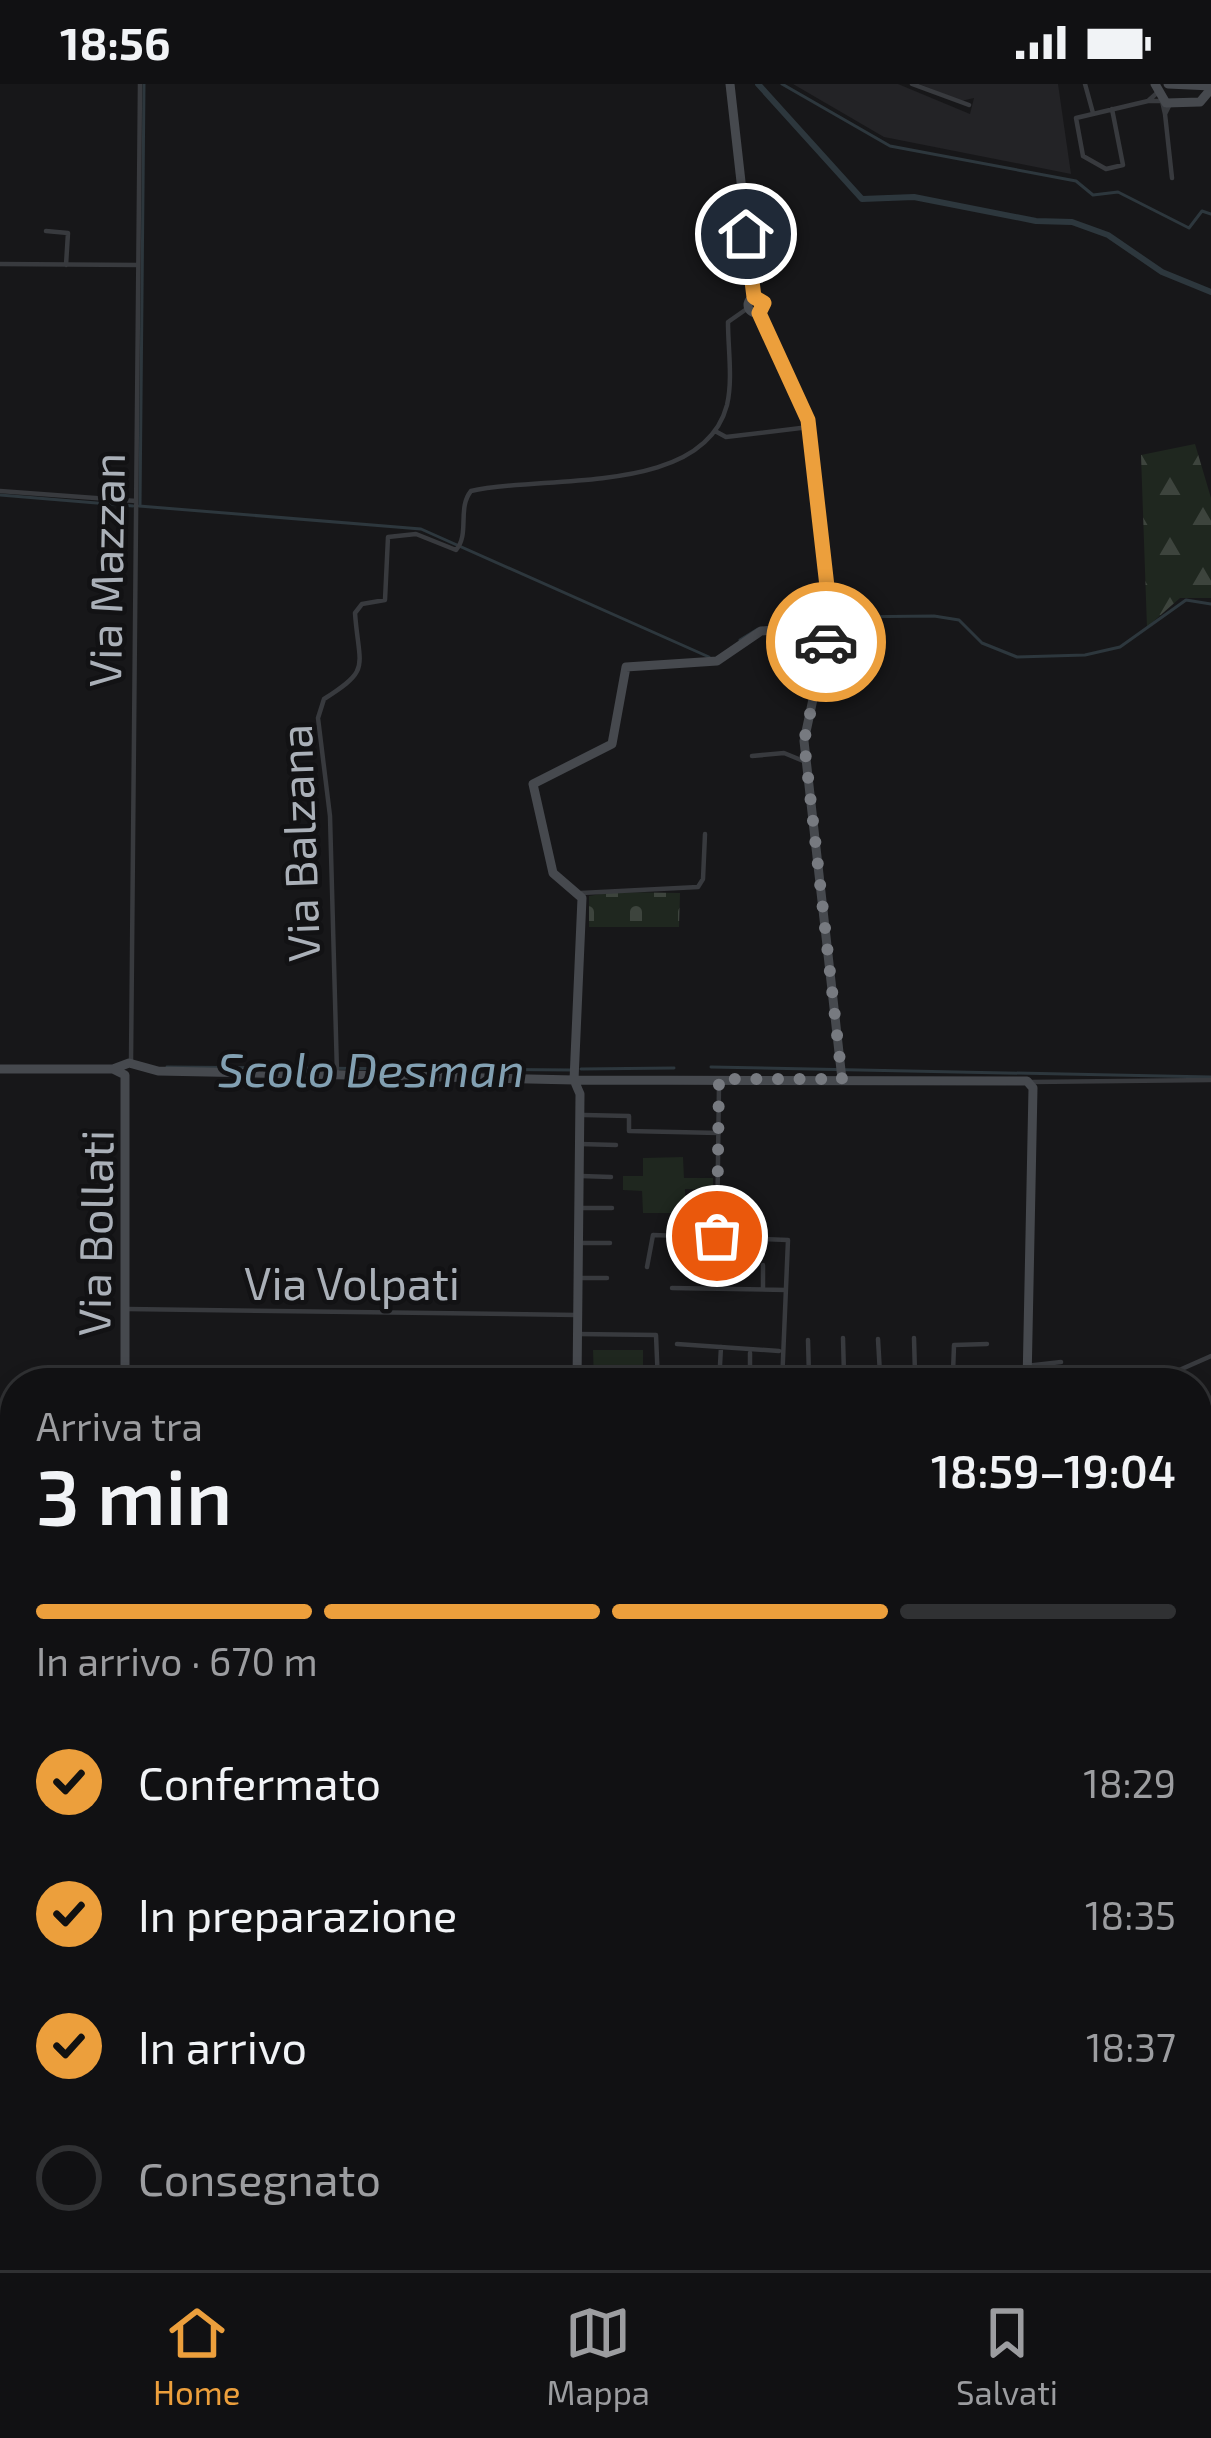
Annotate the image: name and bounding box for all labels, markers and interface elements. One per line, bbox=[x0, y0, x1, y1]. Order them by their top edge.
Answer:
text: 18:56 bbox=[60, 15, 170, 69]
pin bbox=[695, 183, 797, 285]
icon: home bbox=[713, 201, 779, 267]
street label: Via Mazzan bbox=[76, 452, 134, 688]
courier bbox=[766, 582, 886, 702]
icon: car bbox=[793, 609, 859, 675]
street label: Via Balzana bbox=[267, 723, 329, 963]
water label: Scolo Desman bbox=[217, 1039, 525, 1097]
street label: Via Bollati bbox=[65, 1129, 123, 1337]
pin bbox=[666, 1185, 768, 1287]
icon: bag bbox=[684, 1203, 750, 1269]
street label: Via Volpati bbox=[244, 1255, 460, 1309]
text: Arriva tra bbox=[36, 1402, 203, 1449]
text: 18:59–19:04 bbox=[931, 1443, 1176, 1497]
text: 3 min bbox=[36, 1447, 232, 1541]
text: In arrivo · 670 m bbox=[36, 1637, 318, 1684]
icon: check bbox=[36, 1749, 102, 1815]
text: Confermato bbox=[138, 1755, 381, 1809]
text: 18:29 bbox=[1083, 1759, 1176, 1806]
icon: check bbox=[36, 1881, 102, 1947]
text: In preparazione bbox=[138, 1887, 457, 1941]
text: 18:35 bbox=[1085, 1891, 1176, 1938]
icon: check bbox=[36, 2013, 102, 2079]
text: In arrivo bbox=[138, 2019, 307, 2073]
text: 18:37 bbox=[1086, 2023, 1176, 2070]
text: Consegnato bbox=[138, 2151, 381, 2205]
tab: Home bbox=[153, 2300, 240, 2412]
tab: Mappa bbox=[547, 2300, 650, 2412]
tab: Salvati bbox=[956, 2300, 1058, 2412]

